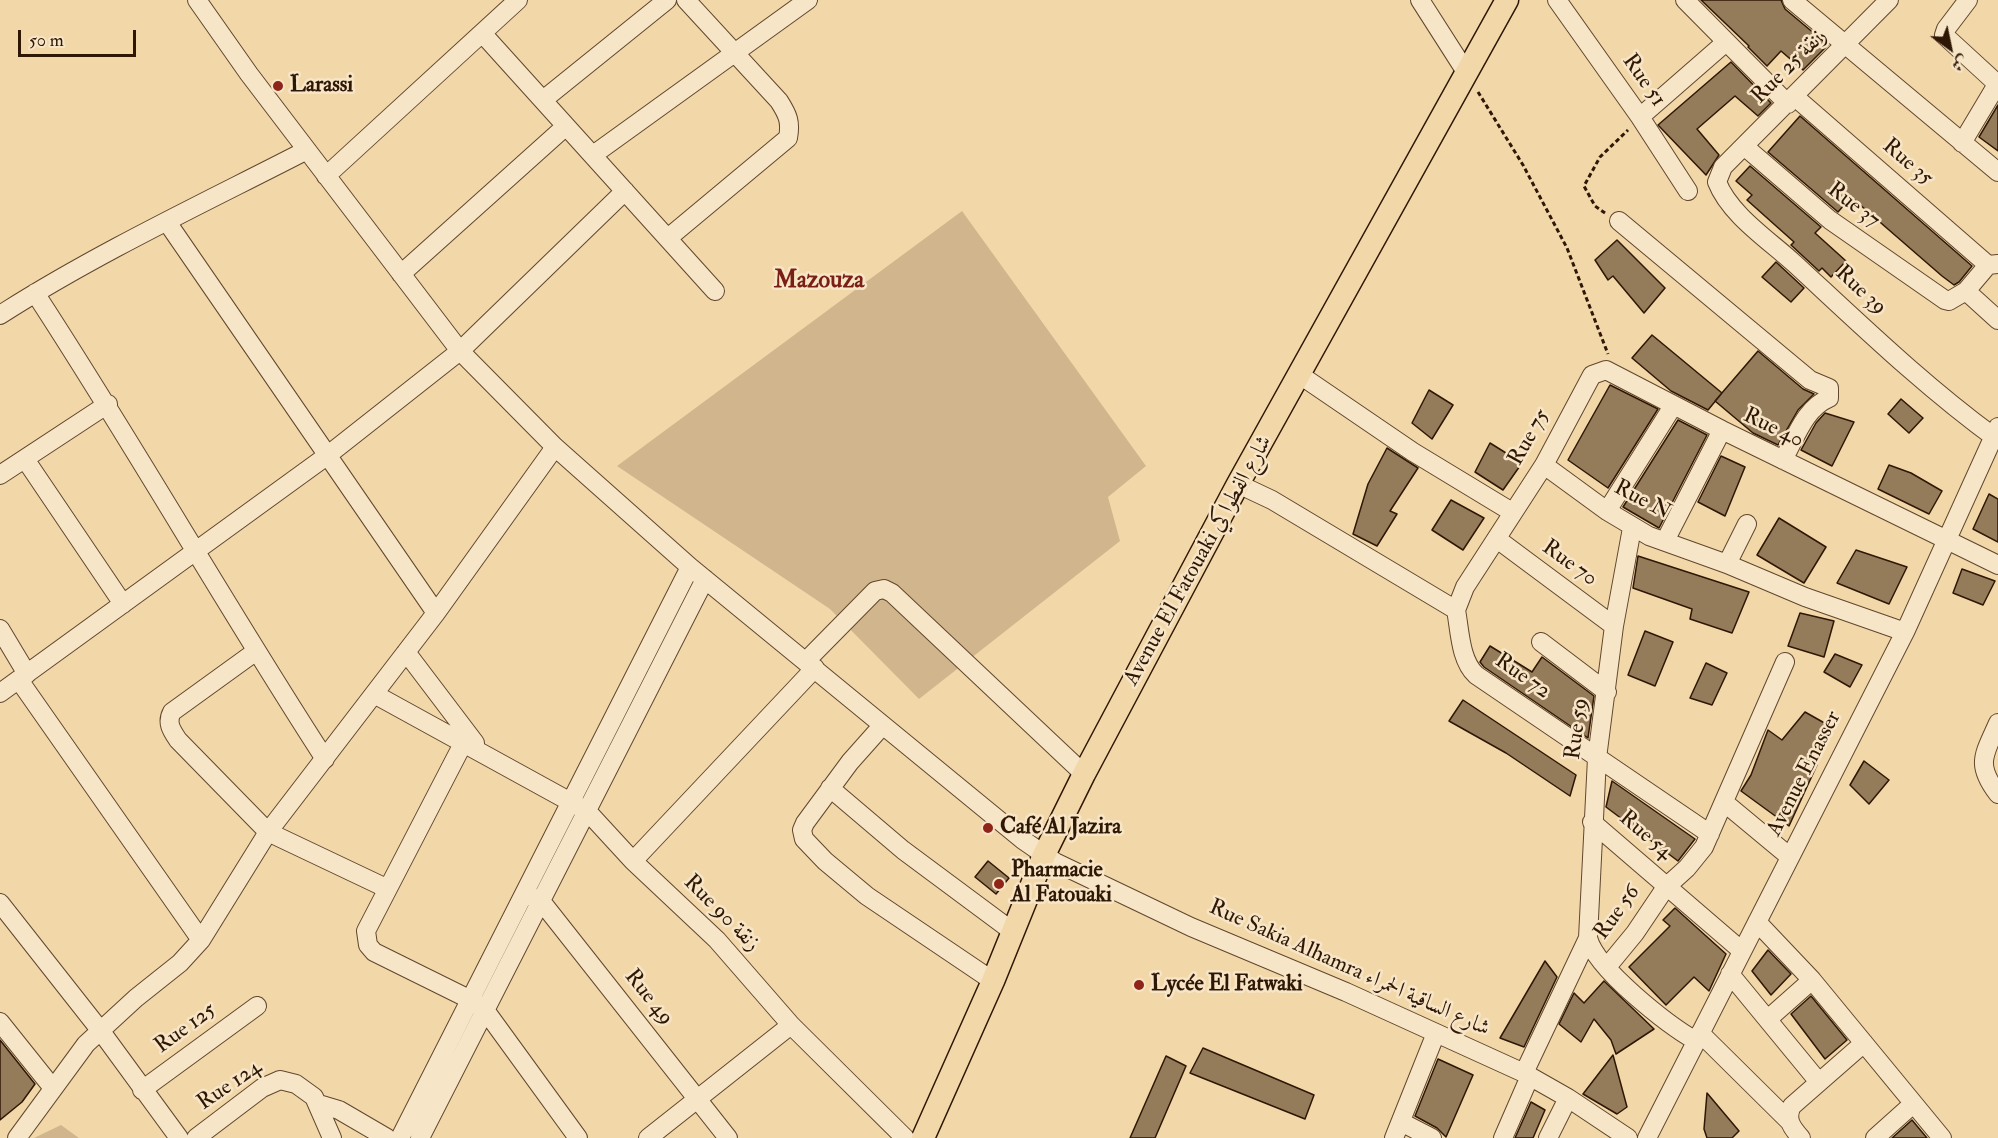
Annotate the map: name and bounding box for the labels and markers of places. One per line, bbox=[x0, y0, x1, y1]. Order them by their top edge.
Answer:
place label: Larassi bbox=[290, 73, 353, 99]
marker: Larassi bbox=[271, 79, 285, 93]
place label: Café Al Jazira bbox=[1000, 815, 1121, 841]
marker: Café Al Jazira bbox=[981, 821, 995, 835]
place label: Pharmacie Al Fatouaki bbox=[1011, 858, 1112, 909]
marker: Pharmacie Al Fatouaki bbox=[992, 877, 1006, 891]
place label: Lycée El Fatwaki bbox=[1151, 972, 1303, 998]
marker: Lycée El Fatwaki bbox=[1132, 978, 1146, 992]

